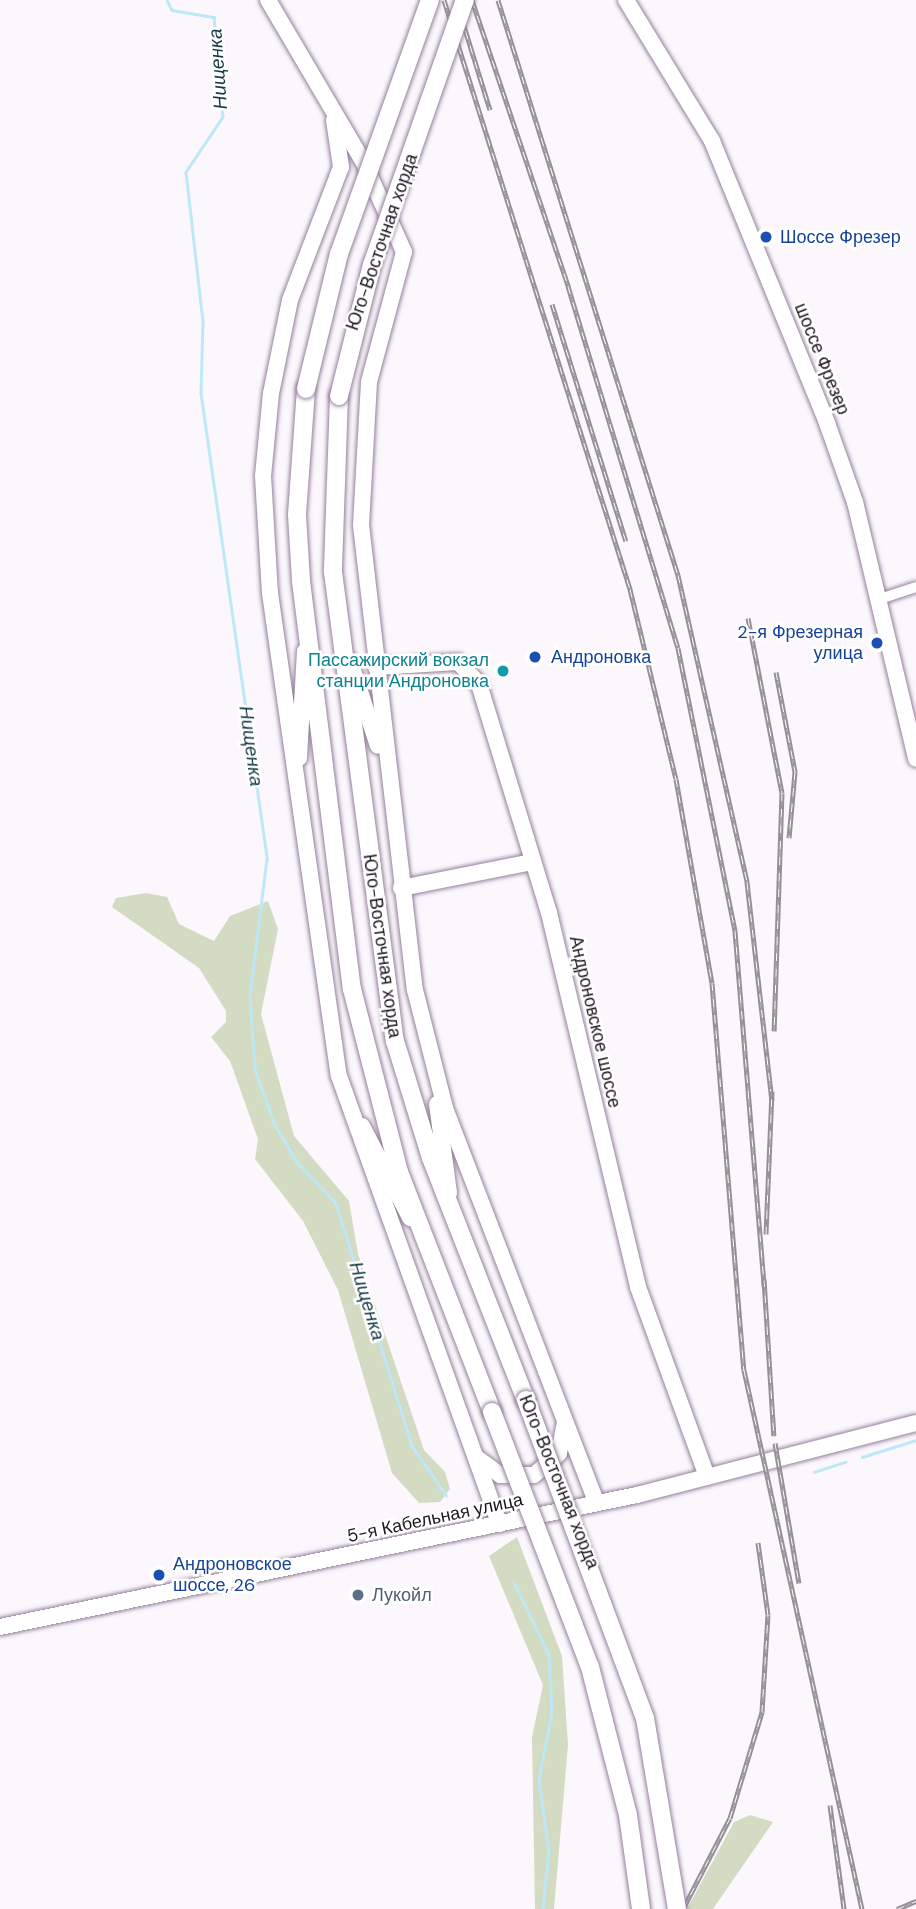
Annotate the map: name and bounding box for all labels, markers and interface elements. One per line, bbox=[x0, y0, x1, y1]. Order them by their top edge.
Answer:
water label: Нищенка bbox=[204, 28, 232, 110]
street label: Юго-Восточная хорда bbox=[342, 151, 422, 333]
place label: Шоссе Фрезер bbox=[780, 226, 901, 248]
marker: Шоссе Фрезер bbox=[758, 229, 774, 245]
street label: шоссе Фрезер bbox=[790, 300, 854, 418]
place label: 2-я Фрезерная улица bbox=[737, 622, 863, 664]
marker: 2-я Фрезерная улица bbox=[869, 635, 885, 651]
place label: Андроновка bbox=[551, 646, 651, 668]
marker: Андроновка bbox=[525, 647, 545, 667]
place label: Пассажирский вокзал станции Андроновка bbox=[308, 650, 489, 692]
marker: Пассажирский вокзал станции Андроновка bbox=[495, 663, 511, 679]
water label: Нищенка bbox=[234, 704, 268, 788]
street label: Юго-Восточная хорда bbox=[358, 853, 406, 1039]
street label: Андроновское шоссе bbox=[565, 934, 625, 1110]
water label: Нищенка bbox=[344, 1259, 390, 1343]
street label: Юго-Восточная хорда bbox=[514, 1392, 604, 1572]
street label: 5-я Кабельная улица bbox=[345, 1489, 525, 1547]
place label: Андроновское шоссе, 26 bbox=[173, 1554, 292, 1596]
marker: Андроновское шоссе, 26 bbox=[151, 1567, 167, 1583]
place label: Лукойл bbox=[372, 1584, 432, 1606]
marker: Лукойл bbox=[350, 1587, 366, 1603]

